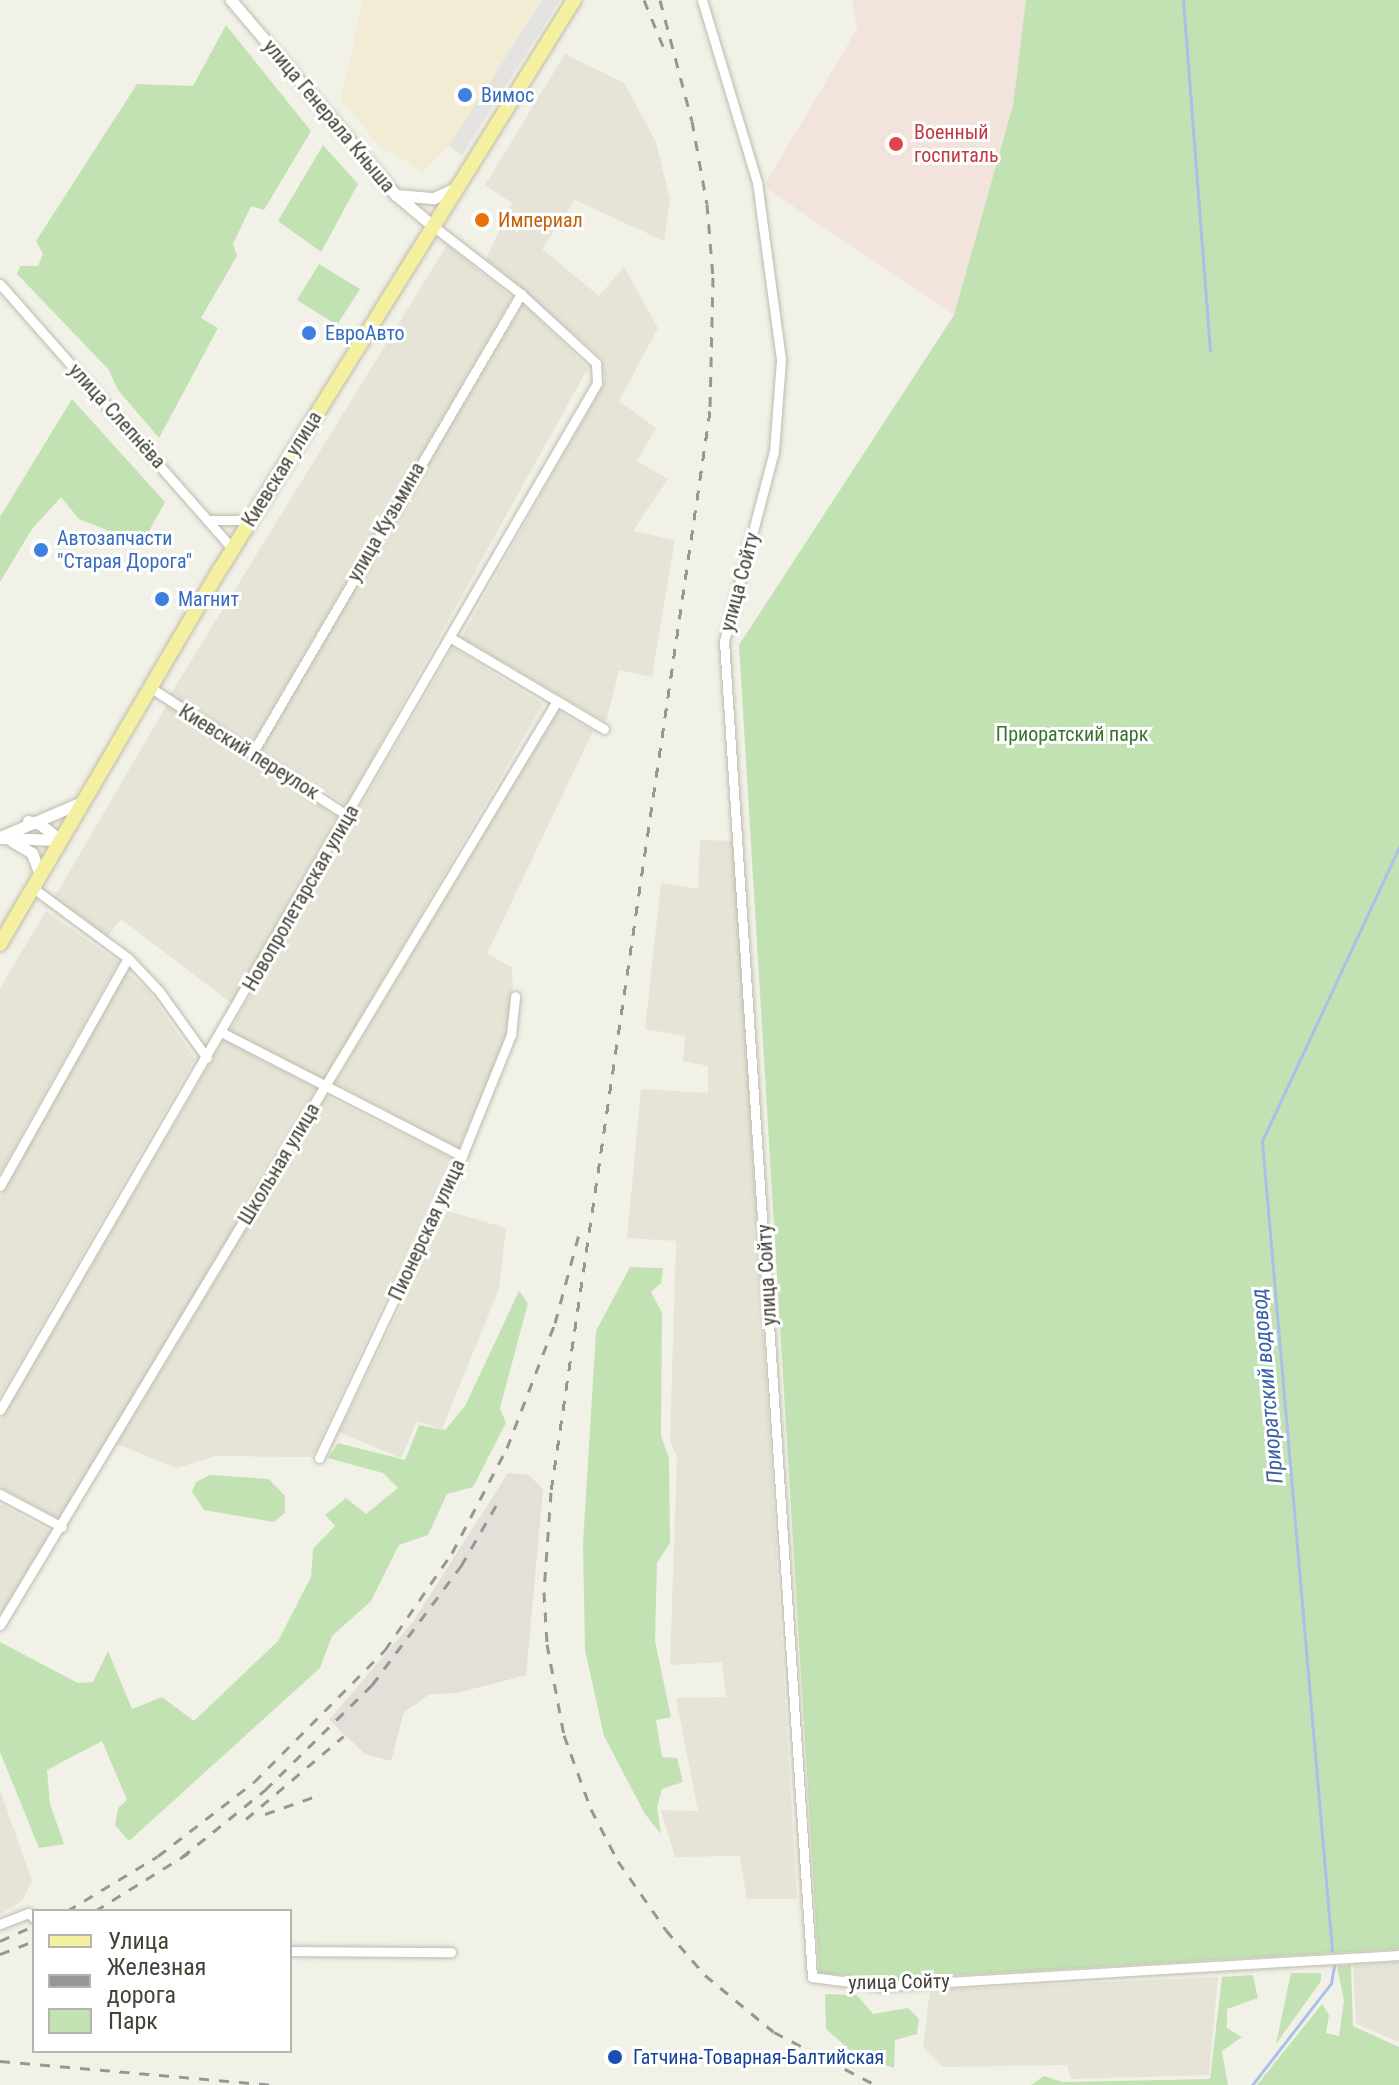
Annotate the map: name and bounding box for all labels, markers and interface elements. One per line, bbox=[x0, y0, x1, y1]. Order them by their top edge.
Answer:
street label: улица Генерала Кныша bbox=[258, 35, 400, 197]
place label: Вимос bbox=[481, 83, 534, 107]
marker: Вимос bbox=[456, 86, 474, 104]
place label: Военный госпиталь bbox=[914, 120, 999, 167]
marker: Военный госпиталь bbox=[885, 133, 907, 155]
place label: Империал bbox=[498, 208, 583, 232]
marker: Империал bbox=[473, 211, 491, 229]
place label: ЕвроАвто bbox=[325, 321, 405, 345]
marker: ЕвроАвто bbox=[300, 324, 318, 342]
street label: улица Слепнёва bbox=[63, 358, 171, 474]
street label: Киевская улица bbox=[237, 407, 327, 531]
street label: улица Кузьмина bbox=[342, 458, 430, 586]
place label: Автозапчасти "Старая Дорога" bbox=[57, 526, 192, 573]
street label: улица Сойту bbox=[715, 530, 765, 634]
marker: Автозапчасти "Старая Дорога" bbox=[32, 541, 50, 559]
place label: Магнит bbox=[178, 587, 239, 611]
marker: Магнит bbox=[153, 590, 171, 608]
street label: Киевский переулок bbox=[174, 699, 324, 805]
park label: Приоратский парк bbox=[996, 722, 1148, 746]
street label: Новопролетарская улица bbox=[238, 801, 364, 995]
street label: Школьная улица bbox=[233, 1099, 325, 1229]
street label: Пионерская улица bbox=[384, 1156, 470, 1304]
street label: улица Сойту bbox=[752, 1224, 782, 1326]
water label: Приоратский водовод bbox=[1245, 1287, 1289, 1485]
legend bbox=[32, 1909, 292, 2053]
text: Улица bbox=[108, 1927, 169, 1955]
text: Железная дорога bbox=[107, 1953, 206, 2009]
street label: улица Сойту bbox=[848, 1969, 950, 1995]
text: Парк bbox=[108, 2007, 158, 2035]
place label: Гатчина-Товарная-Балтийская bbox=[633, 2045, 884, 2069]
marker: Гатчина-Товарная-Балтийская bbox=[604, 2046, 626, 2068]

